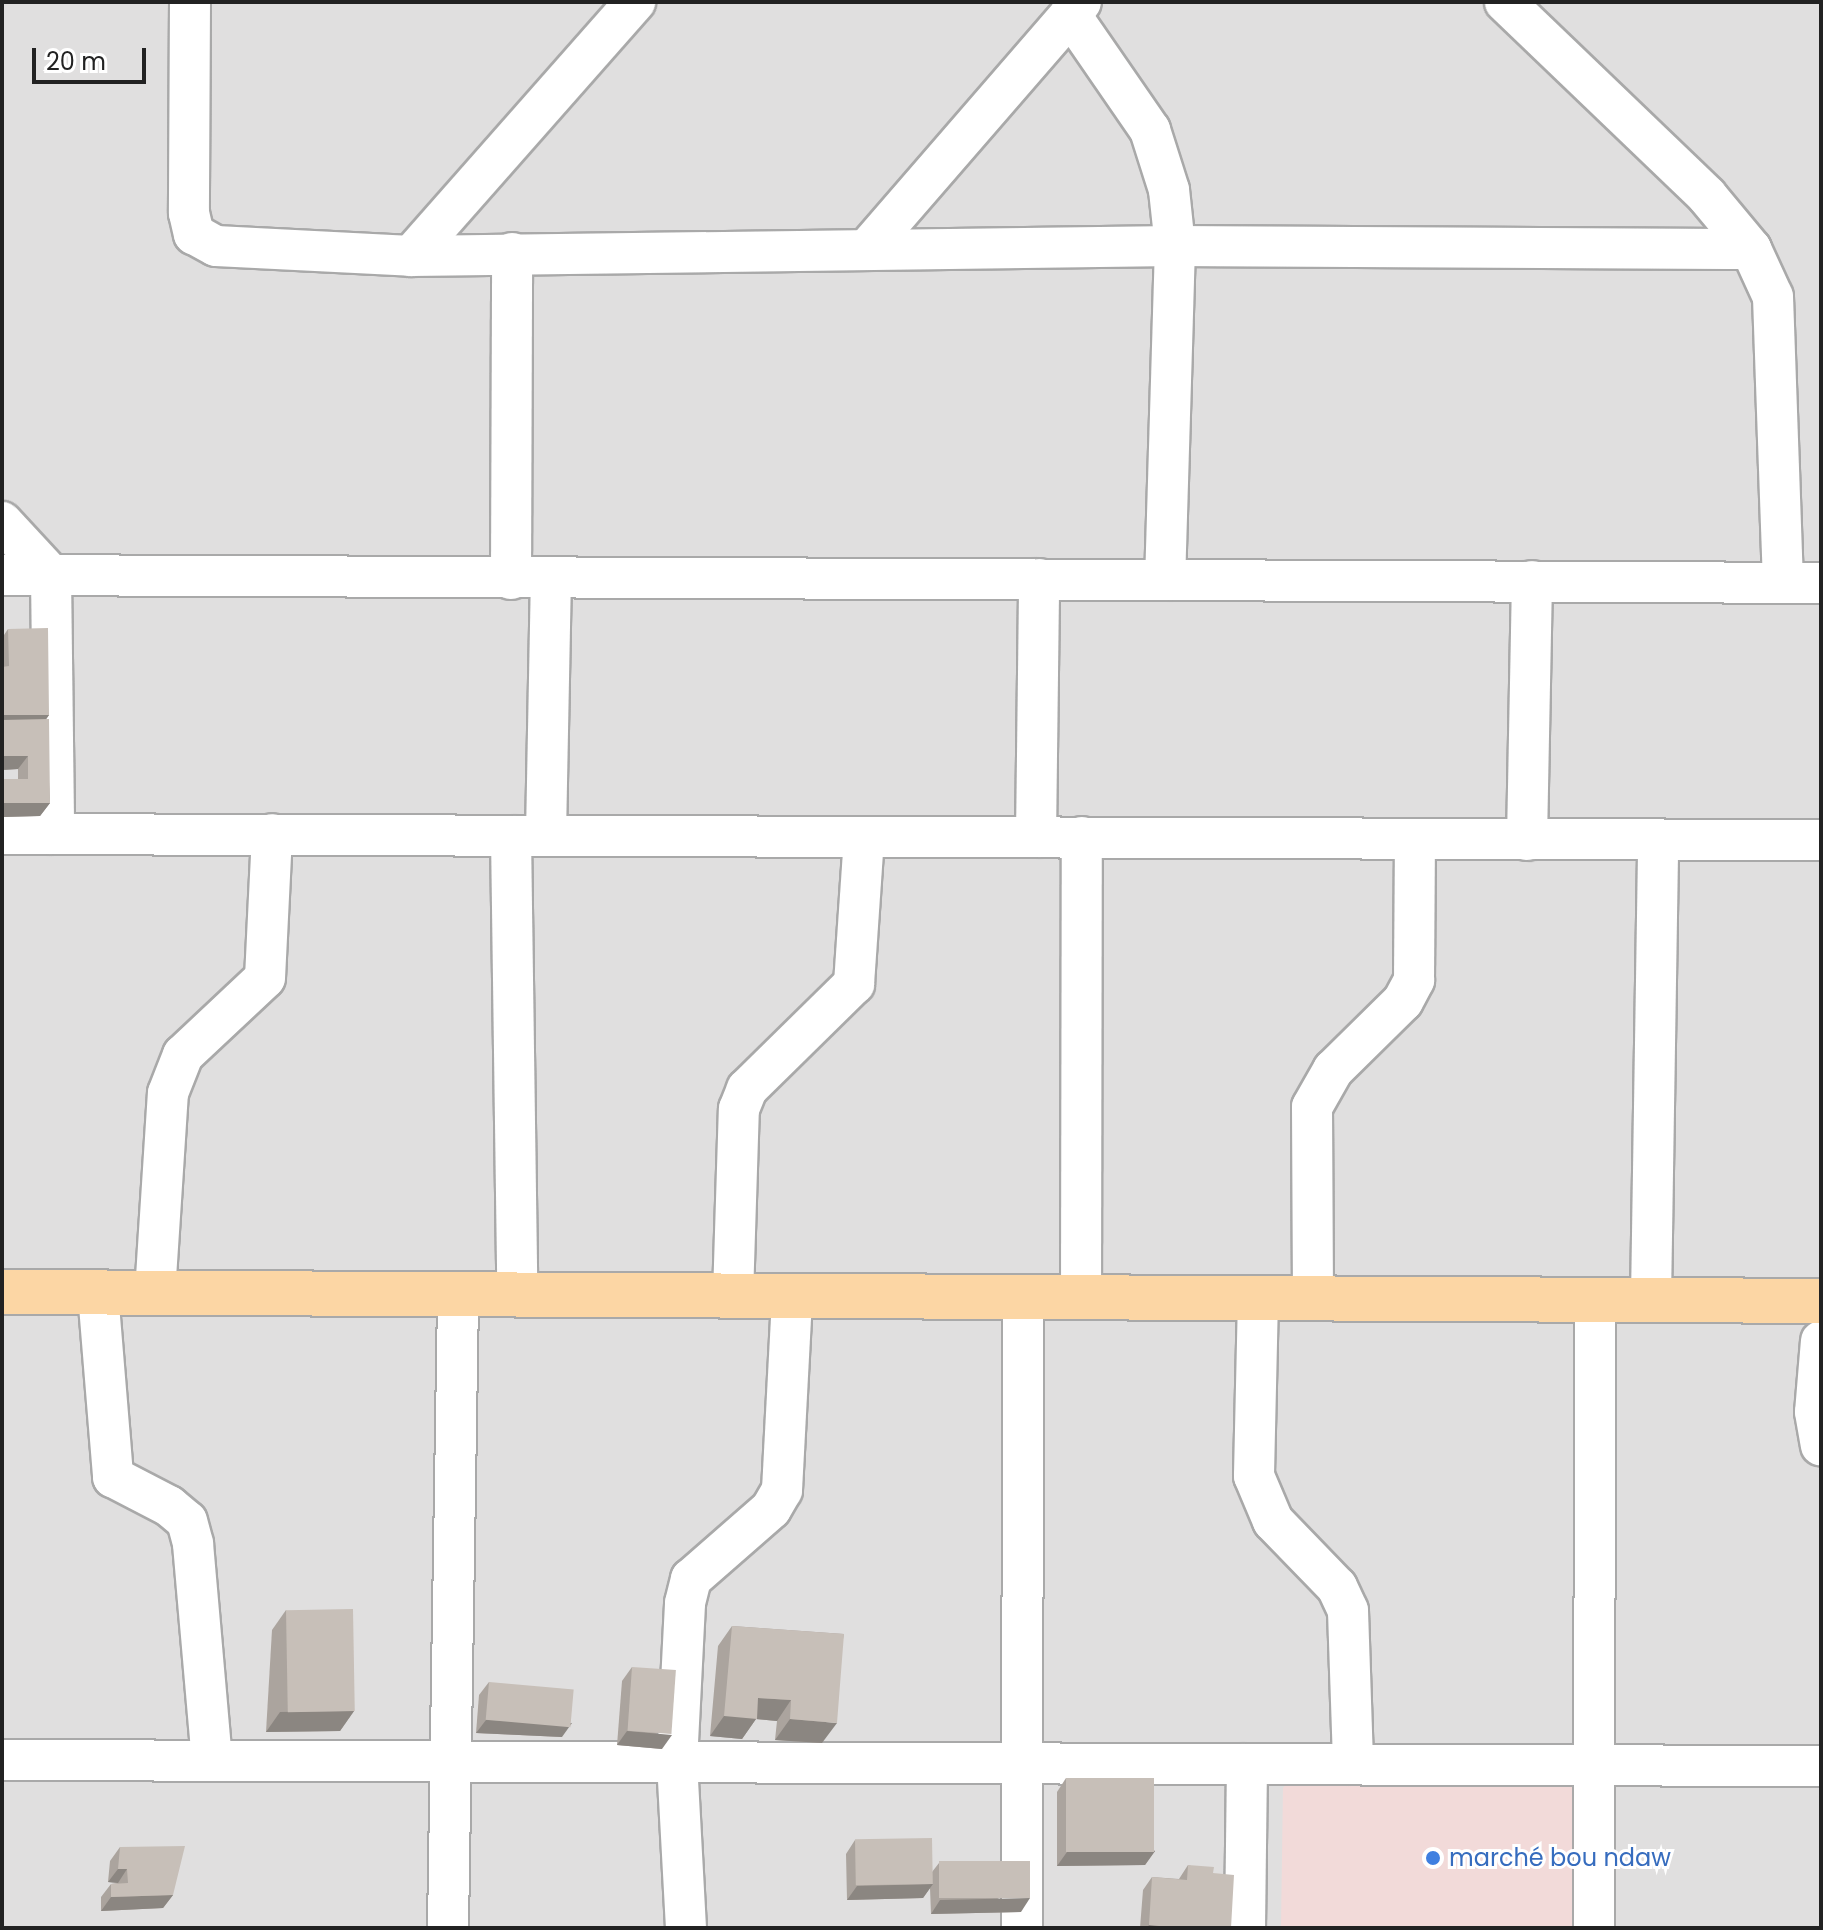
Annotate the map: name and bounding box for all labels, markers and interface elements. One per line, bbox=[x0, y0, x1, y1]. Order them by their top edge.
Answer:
scale bar bbox=[36, 32, 150, 82]
text: 20 m bbox=[46, 45, 106, 78]
place label: marché bou ndaw bbox=[1449, 1844, 1671, 1872]
marker: marché bou ndaw bbox=[1424, 1849, 1442, 1867]

